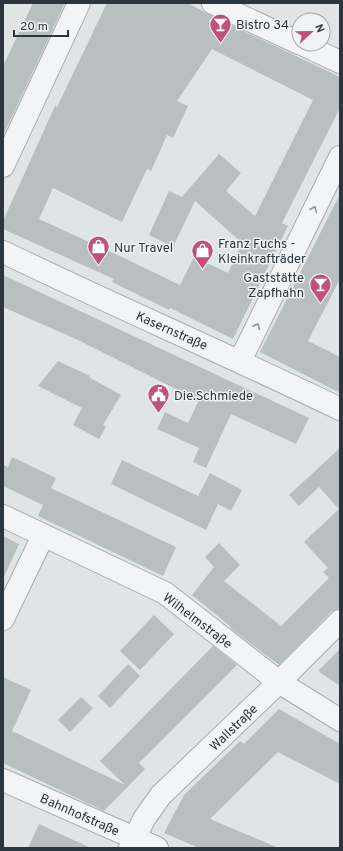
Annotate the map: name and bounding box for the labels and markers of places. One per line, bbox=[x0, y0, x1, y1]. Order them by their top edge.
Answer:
bar icon: Bistro 34 bbox=[207, 11, 233, 44]
place label: Bistro 34 bbox=[236, 18, 289, 34]
shop icon: Nur Travel bbox=[86, 234, 112, 267]
shop icon: Franz Fuchs - Kleinkrafträder bbox=[189, 237, 215, 270]
place label: Franz Fuchs - Kleinkrafträder bbox=[218, 237, 306, 268]
place label: Nur Travel bbox=[114, 241, 173, 257]
place label: Gaststätte Zapfhahn bbox=[243, 271, 304, 302]
bar icon: Gaststätte Zapfhahn bbox=[307, 271, 333, 304]
public building icon: Die.Schmiede bbox=[145, 382, 171, 415]
place label: Die.Schmiede bbox=[174, 389, 253, 405]

